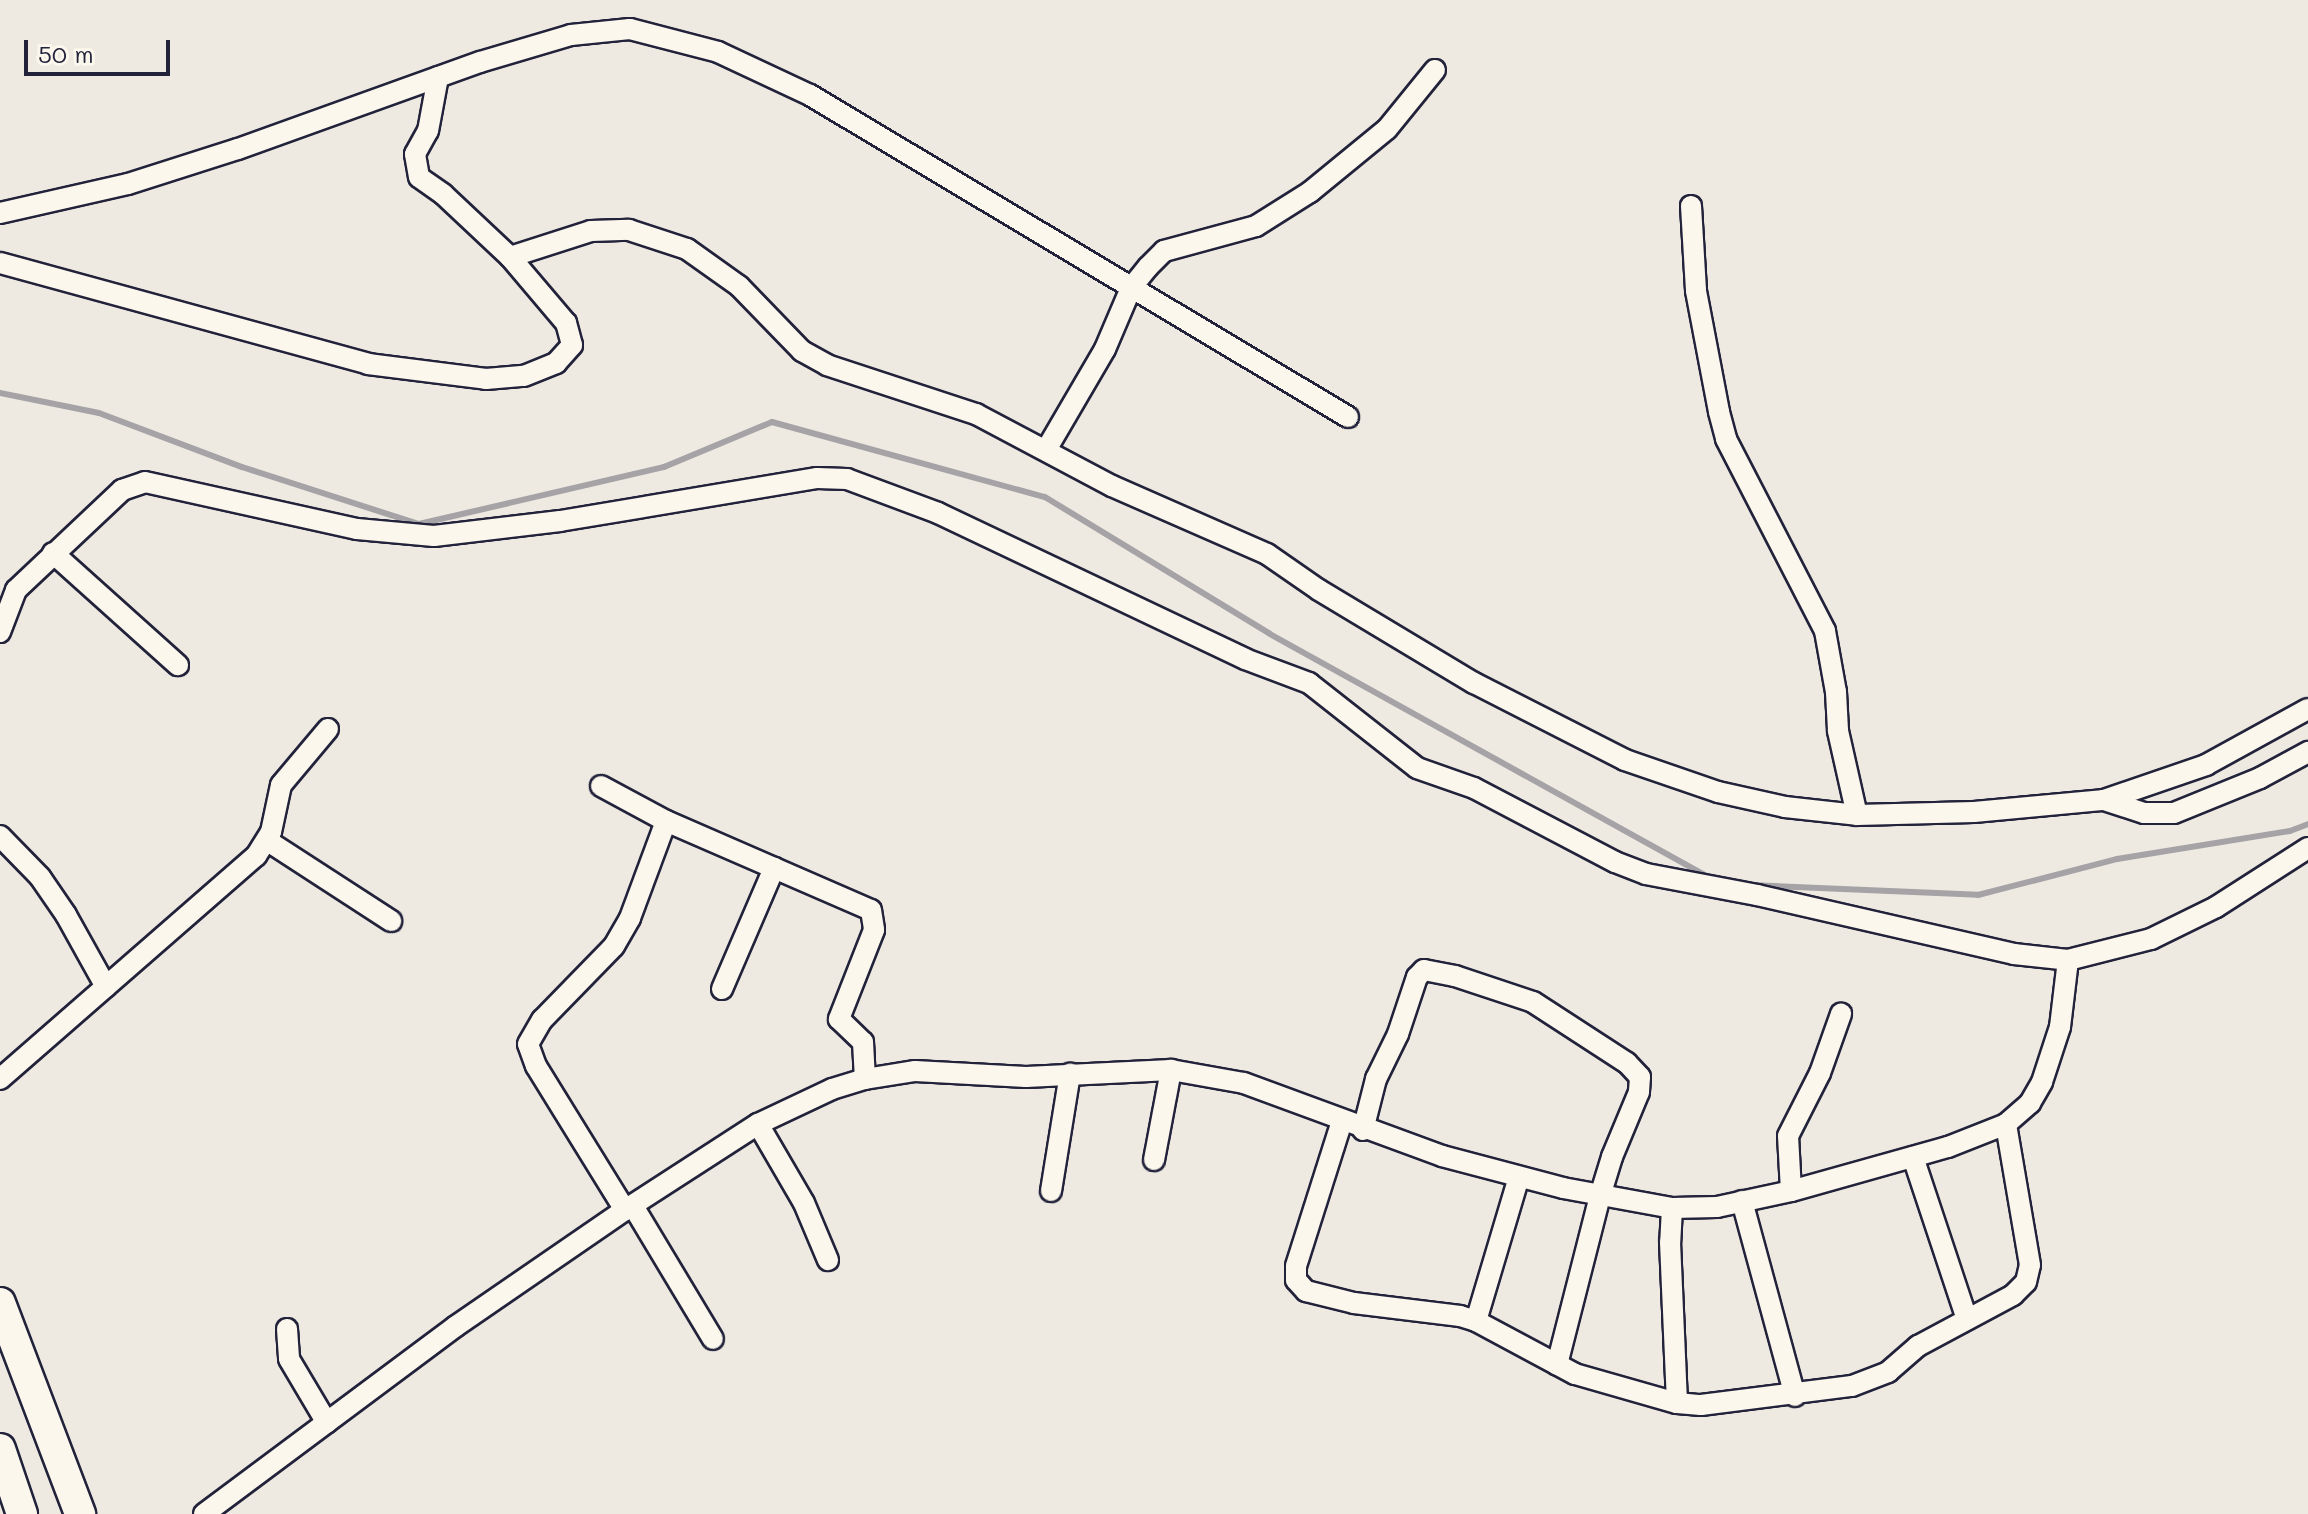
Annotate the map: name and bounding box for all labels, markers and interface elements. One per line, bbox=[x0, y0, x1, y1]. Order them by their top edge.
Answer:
scale bar bbox=[28, 24, 174, 74]
text: 50 m bbox=[38, 38, 94, 69]

